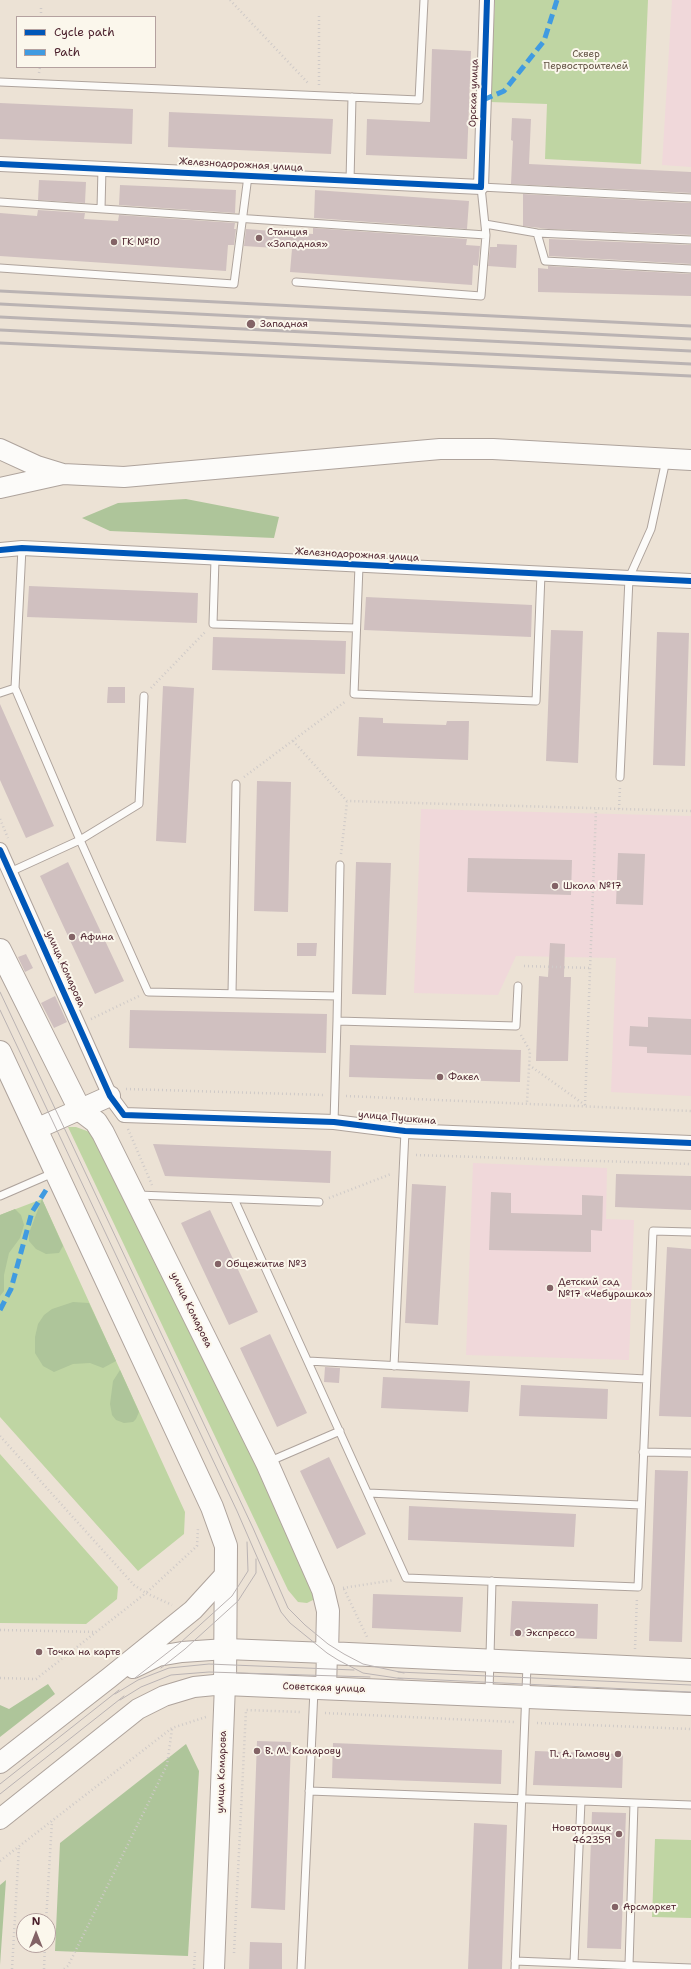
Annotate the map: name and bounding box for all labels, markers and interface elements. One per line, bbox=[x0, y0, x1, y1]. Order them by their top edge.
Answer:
legend bbox=[16, 16, 156, 68]
text: Cycle path bbox=[54, 24, 115, 40]
text: Path bbox=[54, 44, 80, 60]
park label: Сквер Первостроителей bbox=[544, 48, 628, 72]
street label: Орская улица bbox=[467, 59, 481, 127]
street label: Железнодорожная улица bbox=[179, 156, 303, 174]
place label: Станция «Западная» bbox=[267, 226, 328, 250]
marker: Станция «Западная» bbox=[254, 233, 264, 243]
place label: ГК №10 bbox=[122, 236, 160, 248]
marker: ГК №10 bbox=[109, 237, 119, 247]
marker: Западная bbox=[245, 318, 257, 330]
place label: Западная bbox=[260, 318, 308, 330]
street label: Железнодорожная улица bbox=[295, 546, 419, 564]
place label: Школа №17 bbox=[563, 880, 622, 892]
marker: Школа №17 bbox=[550, 881, 560, 891]
street label: улица Комарова bbox=[43, 929, 87, 1009]
place label: Афина bbox=[80, 931, 114, 943]
marker: Афина bbox=[67, 932, 77, 942]
place label: Факел bbox=[448, 1071, 479, 1083]
marker: Факел bbox=[435, 1072, 445, 1082]
street label: улица Пушкина bbox=[357, 1109, 437, 1127]
place label: Общежитие №3 bbox=[226, 1258, 307, 1270]
marker: Общежитие №3 bbox=[213, 1259, 223, 1269]
street label: улица Комарова bbox=[167, 1270, 215, 1350]
place label: Детский сад №17 «Чебурашка» bbox=[558, 1276, 652, 1300]
marker: Детский сад №17 «Чебурашка» bbox=[545, 1283, 555, 1293]
place label: Экспрессо bbox=[526, 1627, 575, 1639]
marker: Экспрессо bbox=[513, 1628, 523, 1638]
place label: Точка на карте bbox=[47, 1646, 121, 1658]
marker: Точка на карте bbox=[34, 1647, 44, 1657]
street label: Советская улица bbox=[282, 1681, 366, 1695]
street label: улица Комарова bbox=[215, 1730, 229, 1814]
place label: В. М. Комарову bbox=[265, 1745, 341, 1757]
marker: В. М. Комарову bbox=[252, 1746, 262, 1756]
place label: П. А. Гамову bbox=[550, 1748, 610, 1760]
marker: П. А. Гамову bbox=[613, 1749, 623, 1759]
place label: Новотроицк 462359 bbox=[552, 1822, 611, 1846]
marker: Новотроицк 462359 bbox=[614, 1829, 624, 1839]
place label: Арсмаркет bbox=[623, 1901, 676, 1913]
marker: Арсмаркет bbox=[610, 1902, 620, 1912]
north arrow bbox=[16, 1913, 56, 1953]
text: N bbox=[32, 1914, 40, 1929]

